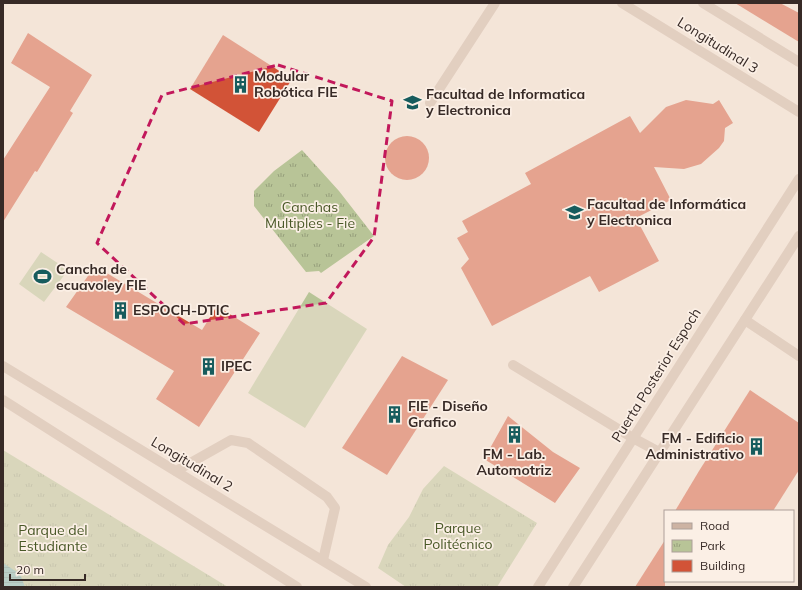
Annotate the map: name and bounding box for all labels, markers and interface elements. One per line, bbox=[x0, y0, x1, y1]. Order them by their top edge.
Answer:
street label: Longitudinal 3 bbox=[674, 13, 762, 77]
place label: Modular Robótica FIE bbox=[254, 67, 338, 101]
building icon: Modular Robótica FIE bbox=[231, 74, 251, 94]
place label: Facultad de Informatica y Electronica bbox=[425, 85, 585, 119]
school or university icon: Facultad de Informatica y Electronica bbox=[403, 92, 423, 112]
place label: Facultad de Informática y Electronica bbox=[586, 195, 746, 229]
park label: Canchas Multiples - Fie bbox=[265, 198, 355, 232]
school or university icon: Facultad de Informática y Electronica bbox=[564, 202, 584, 222]
place label: Cancha de ecuavoley FIE bbox=[56, 260, 146, 294]
sports icon: Cancha de ecuavoley FIE bbox=[33, 267, 53, 287]
building icon: ESPOCH-DTIC bbox=[110, 300, 130, 320]
place label: ESPOCH-DTIC bbox=[133, 301, 229, 319]
street label: Puerta Posterior Espoch bbox=[607, 305, 705, 445]
building icon: IPEC bbox=[198, 356, 218, 376]
place label: IPEC bbox=[221, 357, 252, 375]
place label: FIE - Diseño Grafico bbox=[408, 397, 488, 431]
building icon: FIE - Diseño Grafico bbox=[385, 404, 405, 424]
building icon: FM - Lab. Automotriz bbox=[504, 424, 524, 444]
place label: FM - Edificio Administrativo bbox=[645, 429, 744, 463]
street label: Longitudinal 2 bbox=[148, 433, 236, 495]
building icon: FM - Edificio Administrativo bbox=[747, 436, 767, 456]
place label: FM - Lab. Automotriz bbox=[477, 445, 552, 479]
legend bbox=[664, 510, 794, 582]
text: Road bbox=[700, 518, 729, 533]
park label: Parque Politécnico bbox=[423, 519, 493, 553]
park label: Parque del Estudiante bbox=[18, 521, 88, 555]
text: Park bbox=[700, 538, 726, 553]
scale bar bbox=[10, 556, 85, 582]
text: Building bbox=[700, 558, 745, 573]
text: 20 m bbox=[16, 562, 44, 577]

